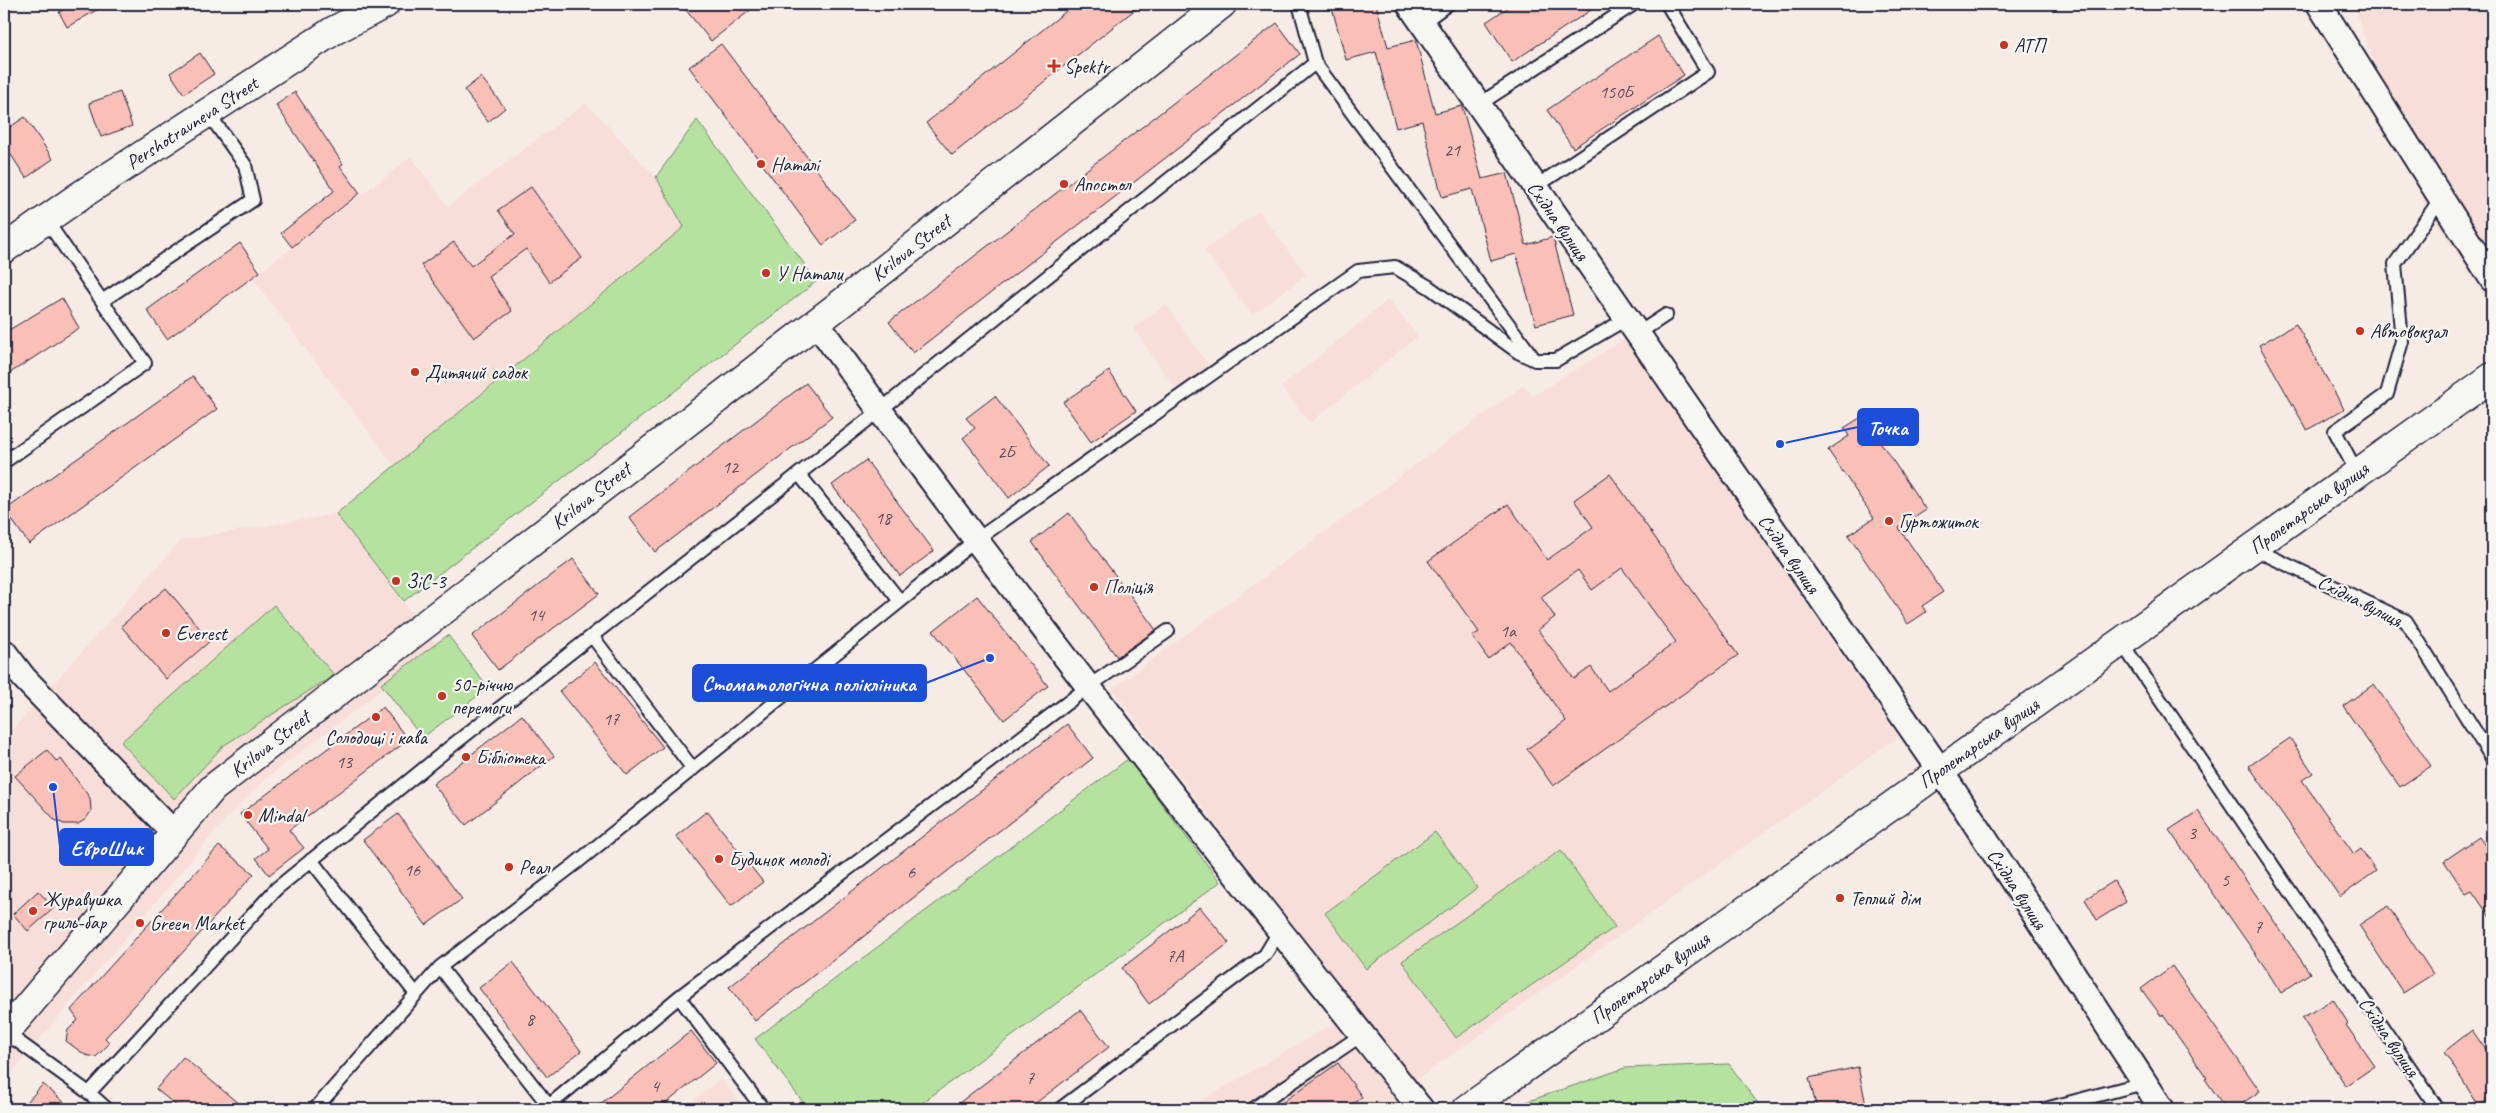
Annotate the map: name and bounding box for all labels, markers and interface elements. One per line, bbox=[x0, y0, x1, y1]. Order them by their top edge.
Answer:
place label: АТП bbox=[2014, 33, 2047, 58]
marker: АТП bbox=[1998, 39, 2010, 51]
place label: Spektr bbox=[1064, 54, 1111, 79]
marker: Spektr bbox=[1048, 60, 1060, 72]
street label: Pershotravneva Street bbox=[121, 70, 265, 175]
house number: 150Б bbox=[1599, 81, 1636, 103]
house number: 21 bbox=[1444, 139, 1461, 161]
place label: Наталі bbox=[771, 152, 821, 177]
marker: Наталі bbox=[755, 158, 767, 170]
place label: Апостол bbox=[1074, 172, 1133, 197]
street label: Східна вулиця bbox=[1522, 176, 1595, 266]
marker: Апостол bbox=[1058, 178, 1070, 190]
street label: Krilova Street bbox=[866, 207, 959, 287]
place label: У Натали bbox=[776, 261, 844, 286]
marker: У Натали bbox=[760, 267, 772, 279]
place label: Автовокзал bbox=[2370, 319, 2448, 344]
marker: Автовокзал bbox=[2354, 325, 2366, 337]
place label: Дитячий садок bbox=[425, 360, 529, 385]
marker: Дитячий садок bbox=[409, 366, 421, 378]
callout: Точка bbox=[1858, 409, 1918, 445]
text: Точка bbox=[1868, 415, 1910, 441]
house number: 2Б bbox=[997, 441, 1017, 463]
street label: Krilova Street bbox=[546, 455, 639, 535]
house number: 12 bbox=[722, 456, 740, 478]
street label: Пролетарська вулиця bbox=[2244, 456, 2374, 560]
house number: 18 bbox=[875, 507, 893, 529]
street label: Східна вулиця bbox=[1753, 509, 1826, 599]
place label: Гуртожиток bbox=[1899, 509, 1980, 534]
marker: Гуртожиток bbox=[1883, 515, 1895, 527]
place label: ЗіС-3 bbox=[406, 569, 448, 594]
street label: Східна вулиця bbox=[2314, 569, 2407, 633]
marker: ЗіС-3 bbox=[390, 575, 402, 587]
place label: Поліція bbox=[1104, 575, 1154, 600]
marker: Поліція bbox=[1088, 581, 1100, 593]
house number: 14 bbox=[528, 604, 546, 626]
house number: 1а bbox=[1500, 620, 1517, 642]
place label: Everest bbox=[176, 621, 229, 646]
marker: Everest bbox=[160, 627, 172, 639]
callout: Стоматологічна полікліника bbox=[693, 665, 926, 701]
text: Стоматологічна полікліника bbox=[702, 671, 918, 697]
place label: 50-річчю перемоги bbox=[452, 672, 514, 720]
marker: 50-річчю перемоги bbox=[436, 690, 448, 702]
street label: Пролетарська вулиця bbox=[1914, 692, 2045, 794]
street label: Krilova Street bbox=[225, 703, 318, 783]
house number: 17 bbox=[603, 708, 620, 730]
marker: Солодощі і кава bbox=[370, 711, 382, 723]
place label: Солодощі і кава bbox=[325, 725, 429, 750]
place label: Бібліотека bbox=[476, 745, 547, 770]
house number: 13 bbox=[336, 751, 354, 773]
marker: Бібліотека bbox=[460, 751, 472, 763]
place label: Mindal bbox=[258, 803, 308, 828]
marker: Mindal bbox=[242, 809, 254, 821]
house number: 3 bbox=[2188, 822, 2198, 844]
callout: ЕвроШик bbox=[60, 829, 153, 865]
text: ЕвроШик bbox=[71, 835, 144, 861]
street label: Східна вулиця bbox=[1982, 844, 2053, 935]
place label: Будинок молоді bbox=[729, 847, 831, 872]
marker: Будинок молоді bbox=[713, 853, 725, 865]
place label: Реал bbox=[519, 855, 551, 880]
house number: 16 bbox=[404, 859, 421, 881]
marker: Реал bbox=[503, 861, 515, 873]
house number: 6 bbox=[907, 861, 916, 883]
house number: 5 bbox=[2221, 869, 2230, 891]
place label: Теплий дім bbox=[1850, 886, 1922, 911]
place label: Журавушка гриль-бар bbox=[43, 887, 122, 935]
marker: Теплий дім bbox=[1834, 892, 1846, 904]
marker: Журавушка гриль-бар bbox=[27, 905, 39, 917]
place label: Green Market bbox=[150, 911, 247, 936]
house number: 7 bbox=[2254, 916, 2263, 938]
marker: Green Market bbox=[134, 917, 146, 929]
street label: Пролетарська вулиця bbox=[1585, 926, 1715, 1030]
house number: 7А bbox=[1166, 945, 1185, 967]
street label: Східна вулиця bbox=[2353, 992, 2425, 1083]
house number: 8 bbox=[526, 1008, 536, 1030]
house number: 7 bbox=[1026, 1067, 1035, 1089]
house number: 4 bbox=[651, 1075, 661, 1097]

